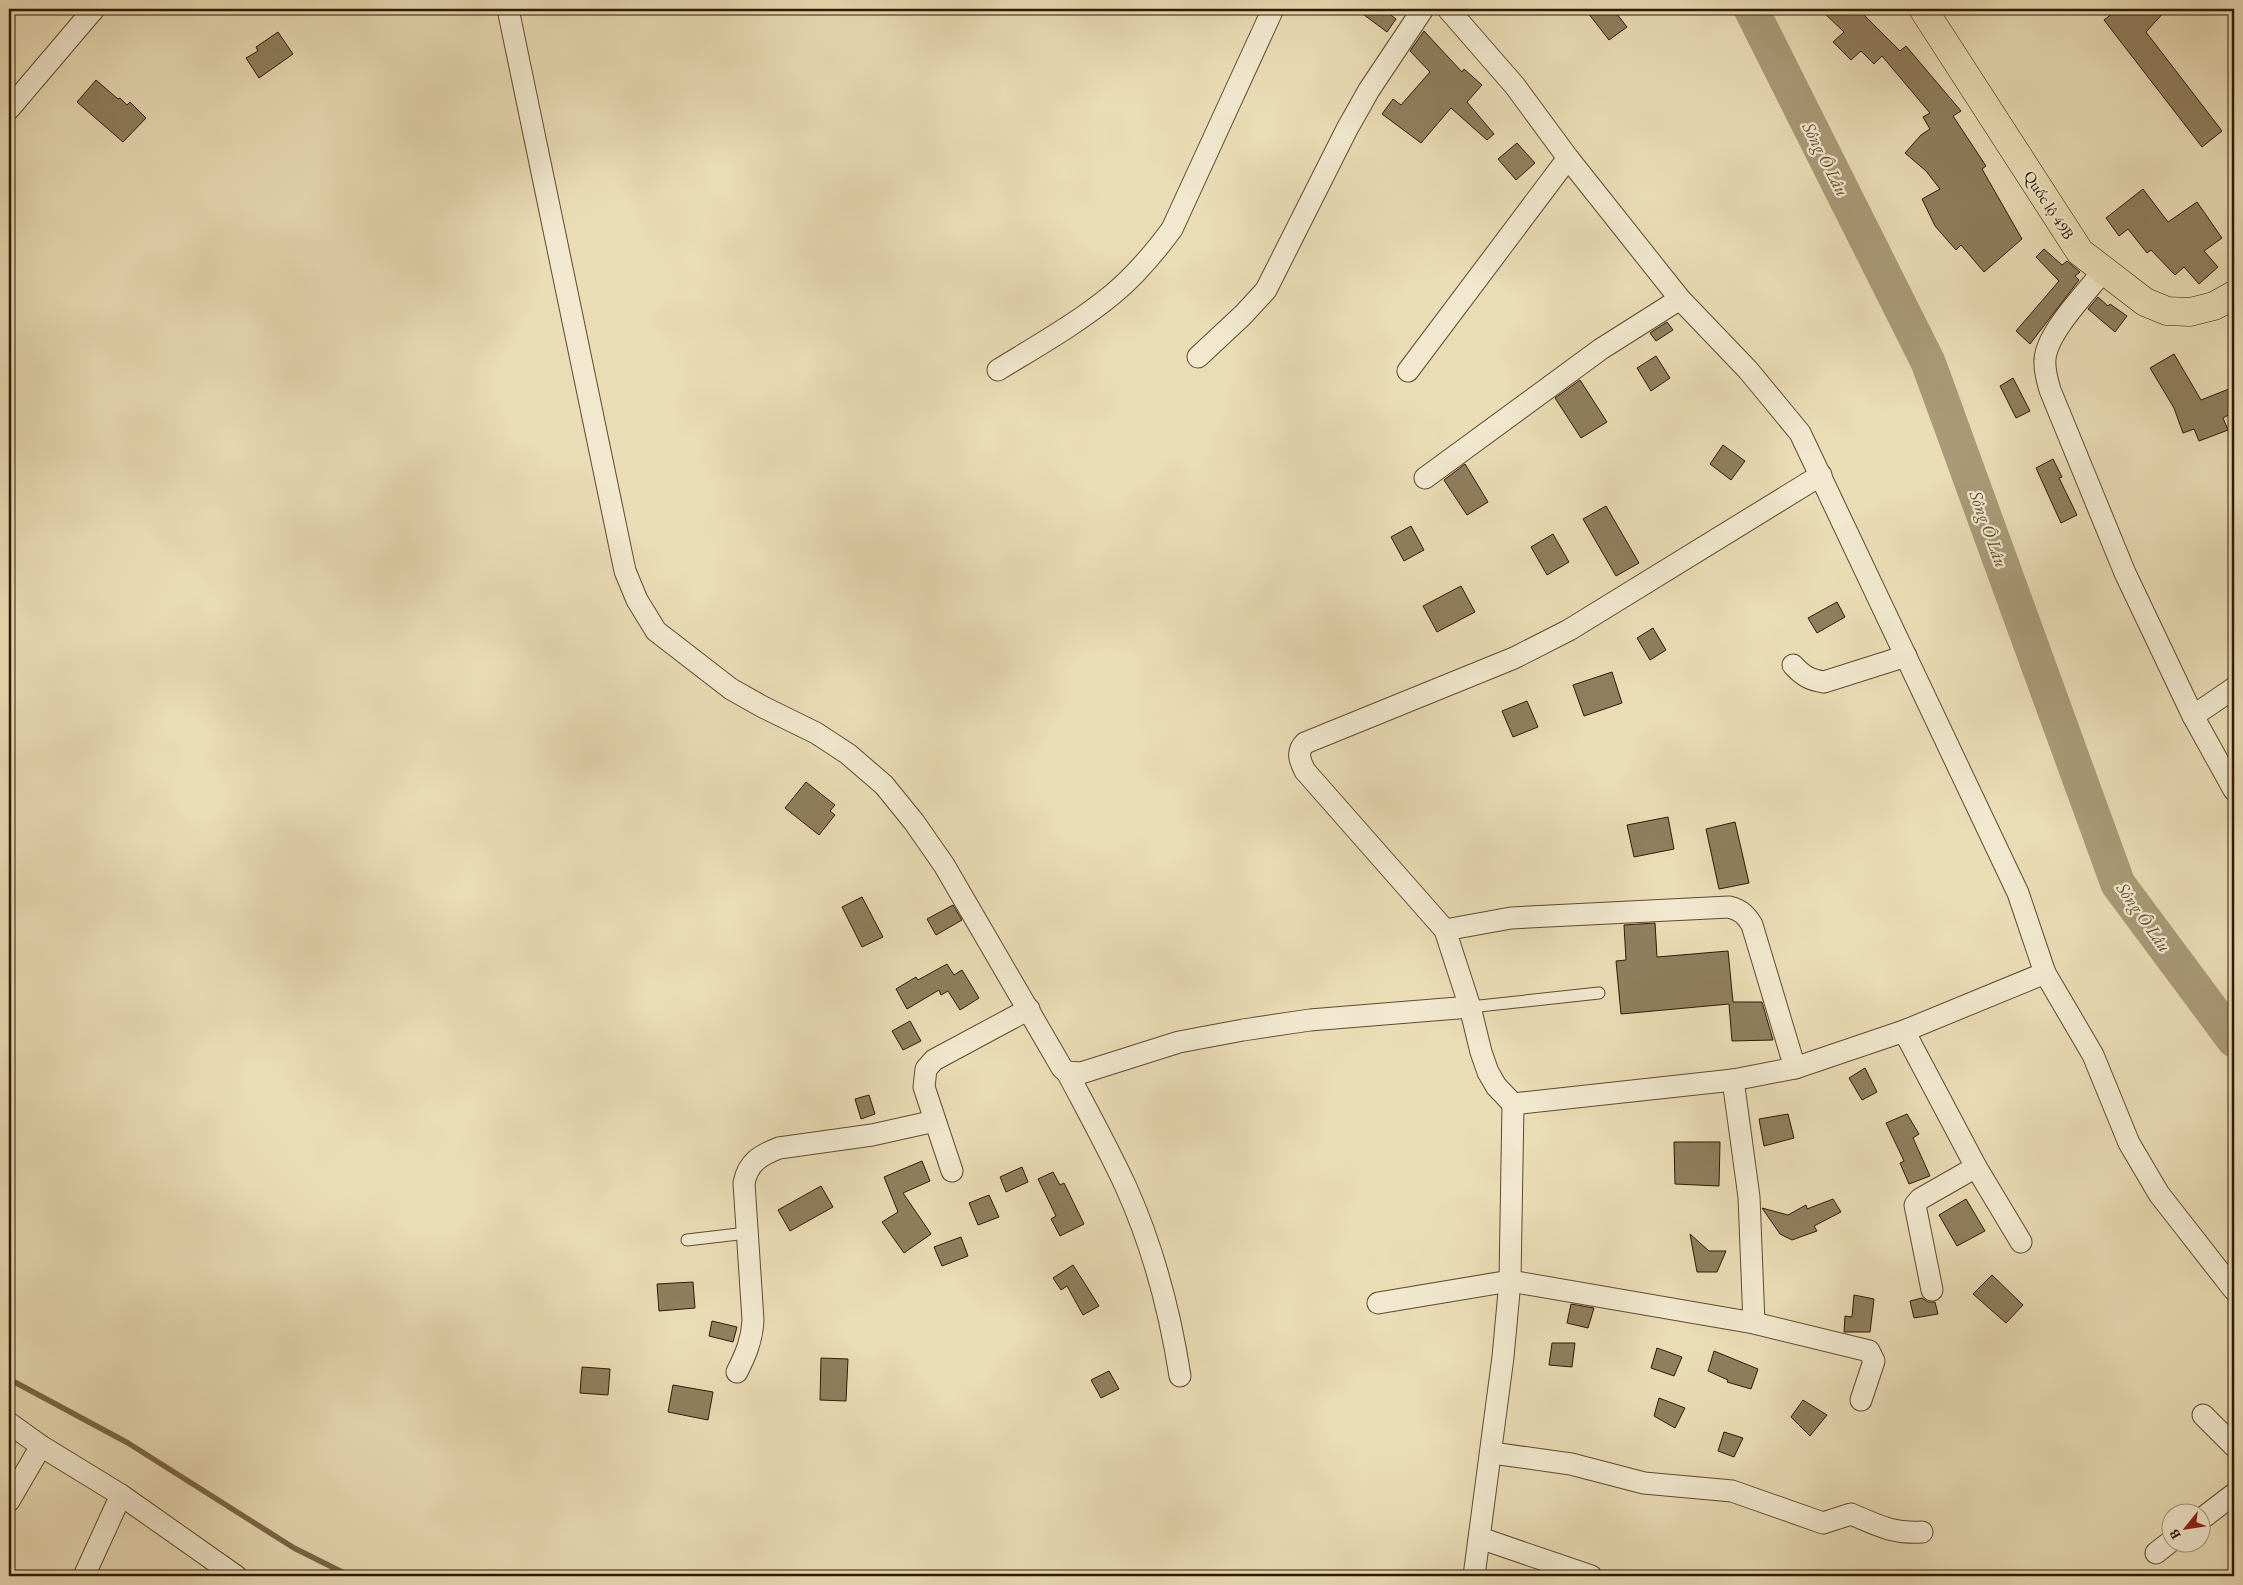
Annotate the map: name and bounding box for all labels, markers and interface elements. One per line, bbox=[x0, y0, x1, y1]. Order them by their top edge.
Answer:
water label: Sông Ô Lâu bbox=[1796, 117, 1854, 200]
street label: Quốc lộ 49B bbox=[2019, 167, 2079, 243]
water label: Sông Ô Lâu bbox=[1963, 486, 2014, 571]
water label: Sông Ô Lâu bbox=[2110, 877, 2176, 957]
north arrow bbox=[2160, 1502, 2210, 1552]
text: B bbox=[2165, 1526, 2185, 1543]

